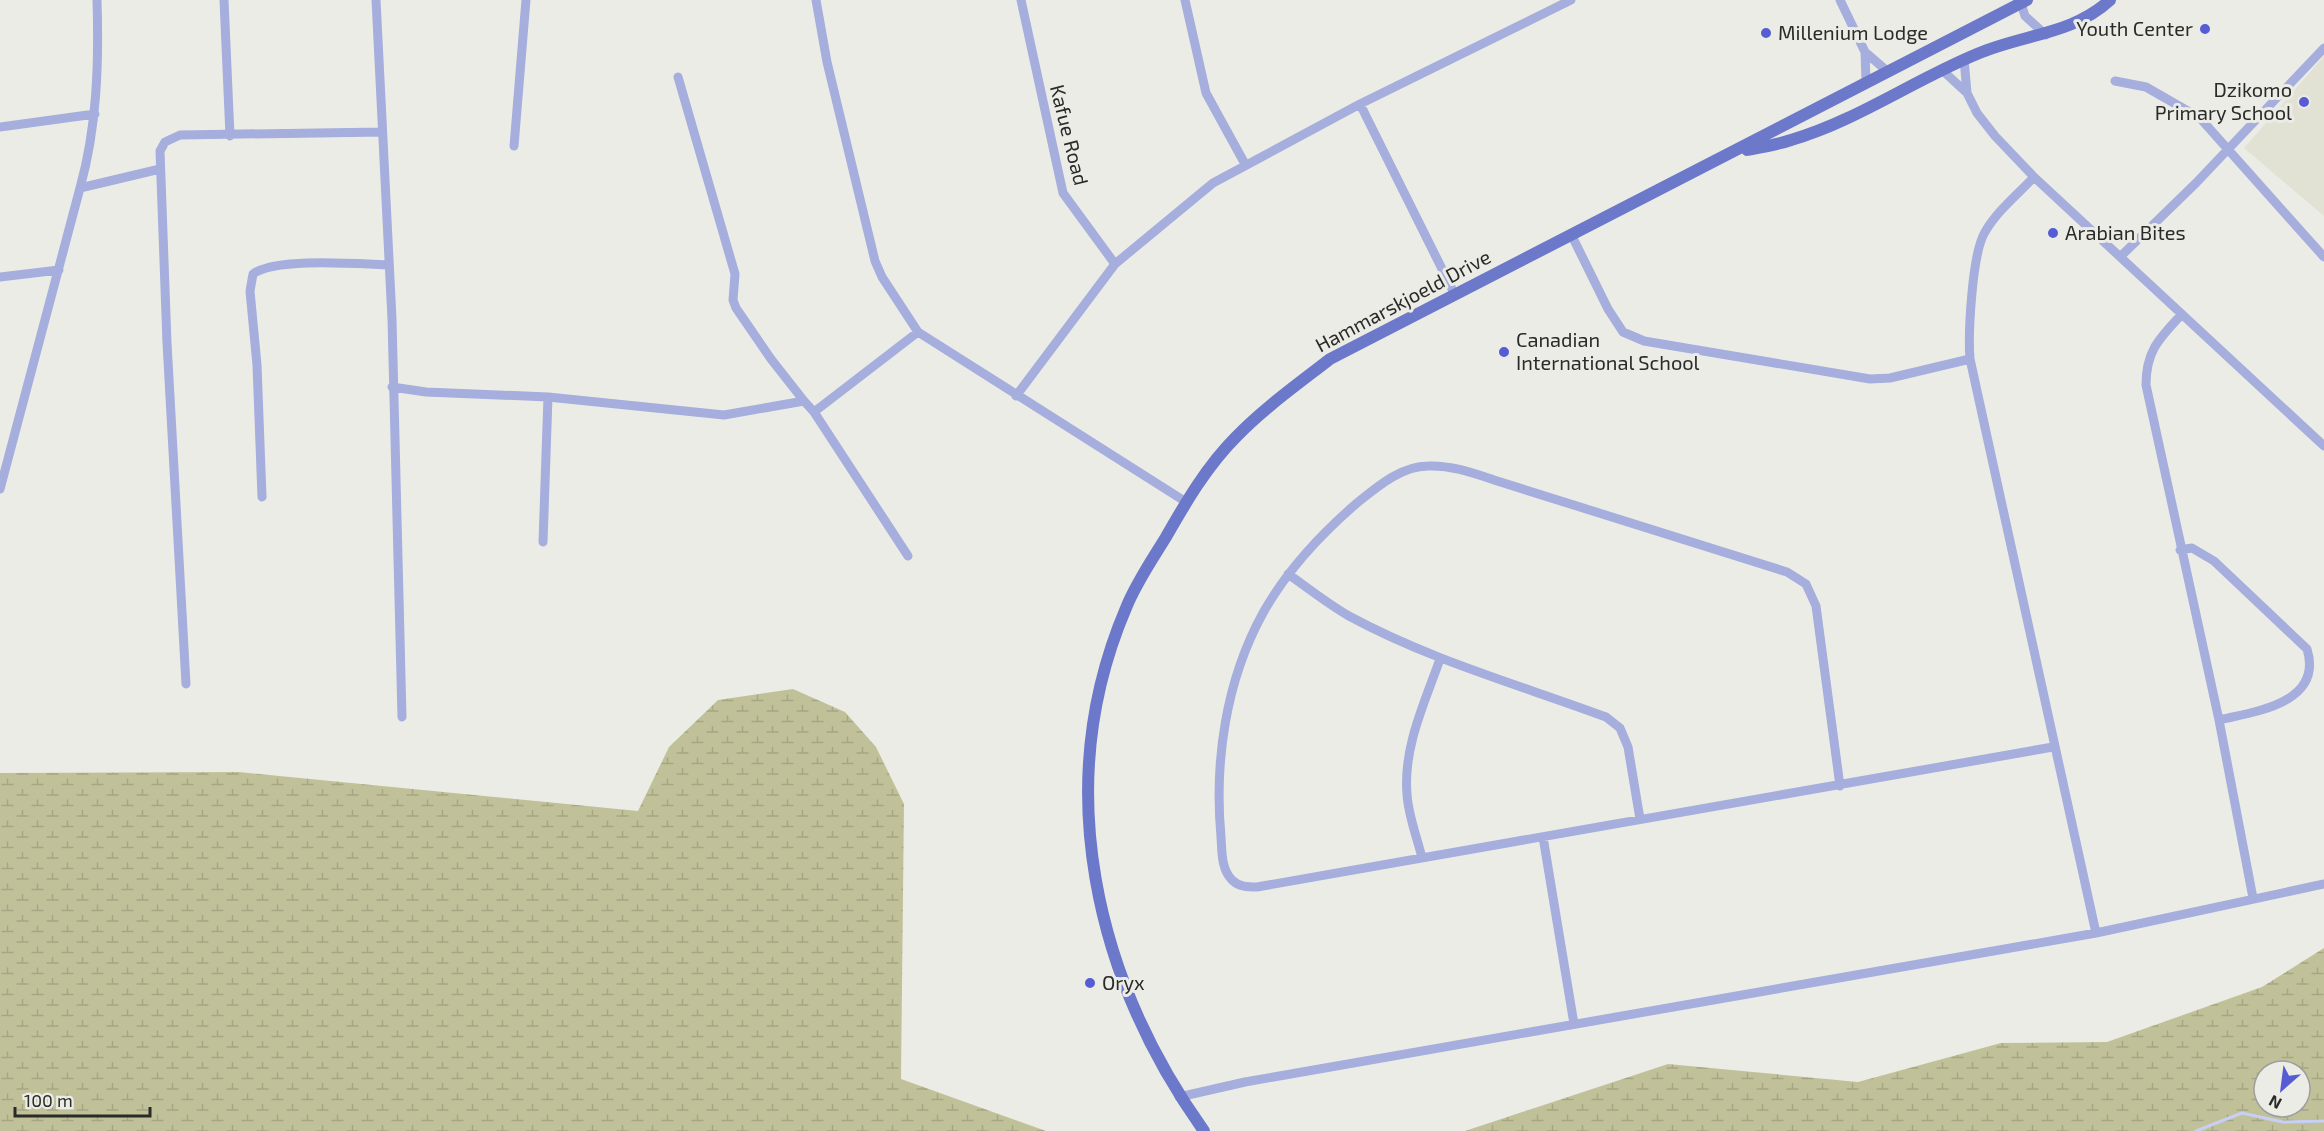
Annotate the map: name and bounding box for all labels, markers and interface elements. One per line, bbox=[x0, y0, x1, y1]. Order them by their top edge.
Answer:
place label: Youth Center bbox=[2076, 16, 2193, 40]
place label: Millenium Lodge bbox=[1778, 20, 1928, 44]
marker: Youth Center bbox=[2198, 22, 2212, 36]
marker: Millenium Lodge bbox=[1759, 26, 1773, 40]
place label: Dzikomo Primary School bbox=[2155, 77, 2292, 124]
street label: Kafue Road bbox=[1046, 82, 1094, 188]
marker: Dzikomo Primary School bbox=[2297, 95, 2311, 109]
place label: Arabian Bites bbox=[2065, 220, 2186, 244]
marker: Arabian Bites bbox=[2046, 226, 2060, 240]
street label: Hammarskjoeld Drive bbox=[1311, 244, 1494, 357]
place label: Canadian International School bbox=[1516, 327, 1700, 374]
marker: Canadian International School bbox=[1497, 345, 1511, 359]
place label: Oryx bbox=[1102, 970, 1145, 994]
marker: Oryx bbox=[1083, 976, 1097, 990]
north arrow bbox=[2252, 1059, 2312, 1119]
scale bar bbox=[15, 1080, 150, 1118]
text: 100 m bbox=[24, 1089, 73, 1111]
text: N bbox=[2265, 1092, 2284, 1114]

